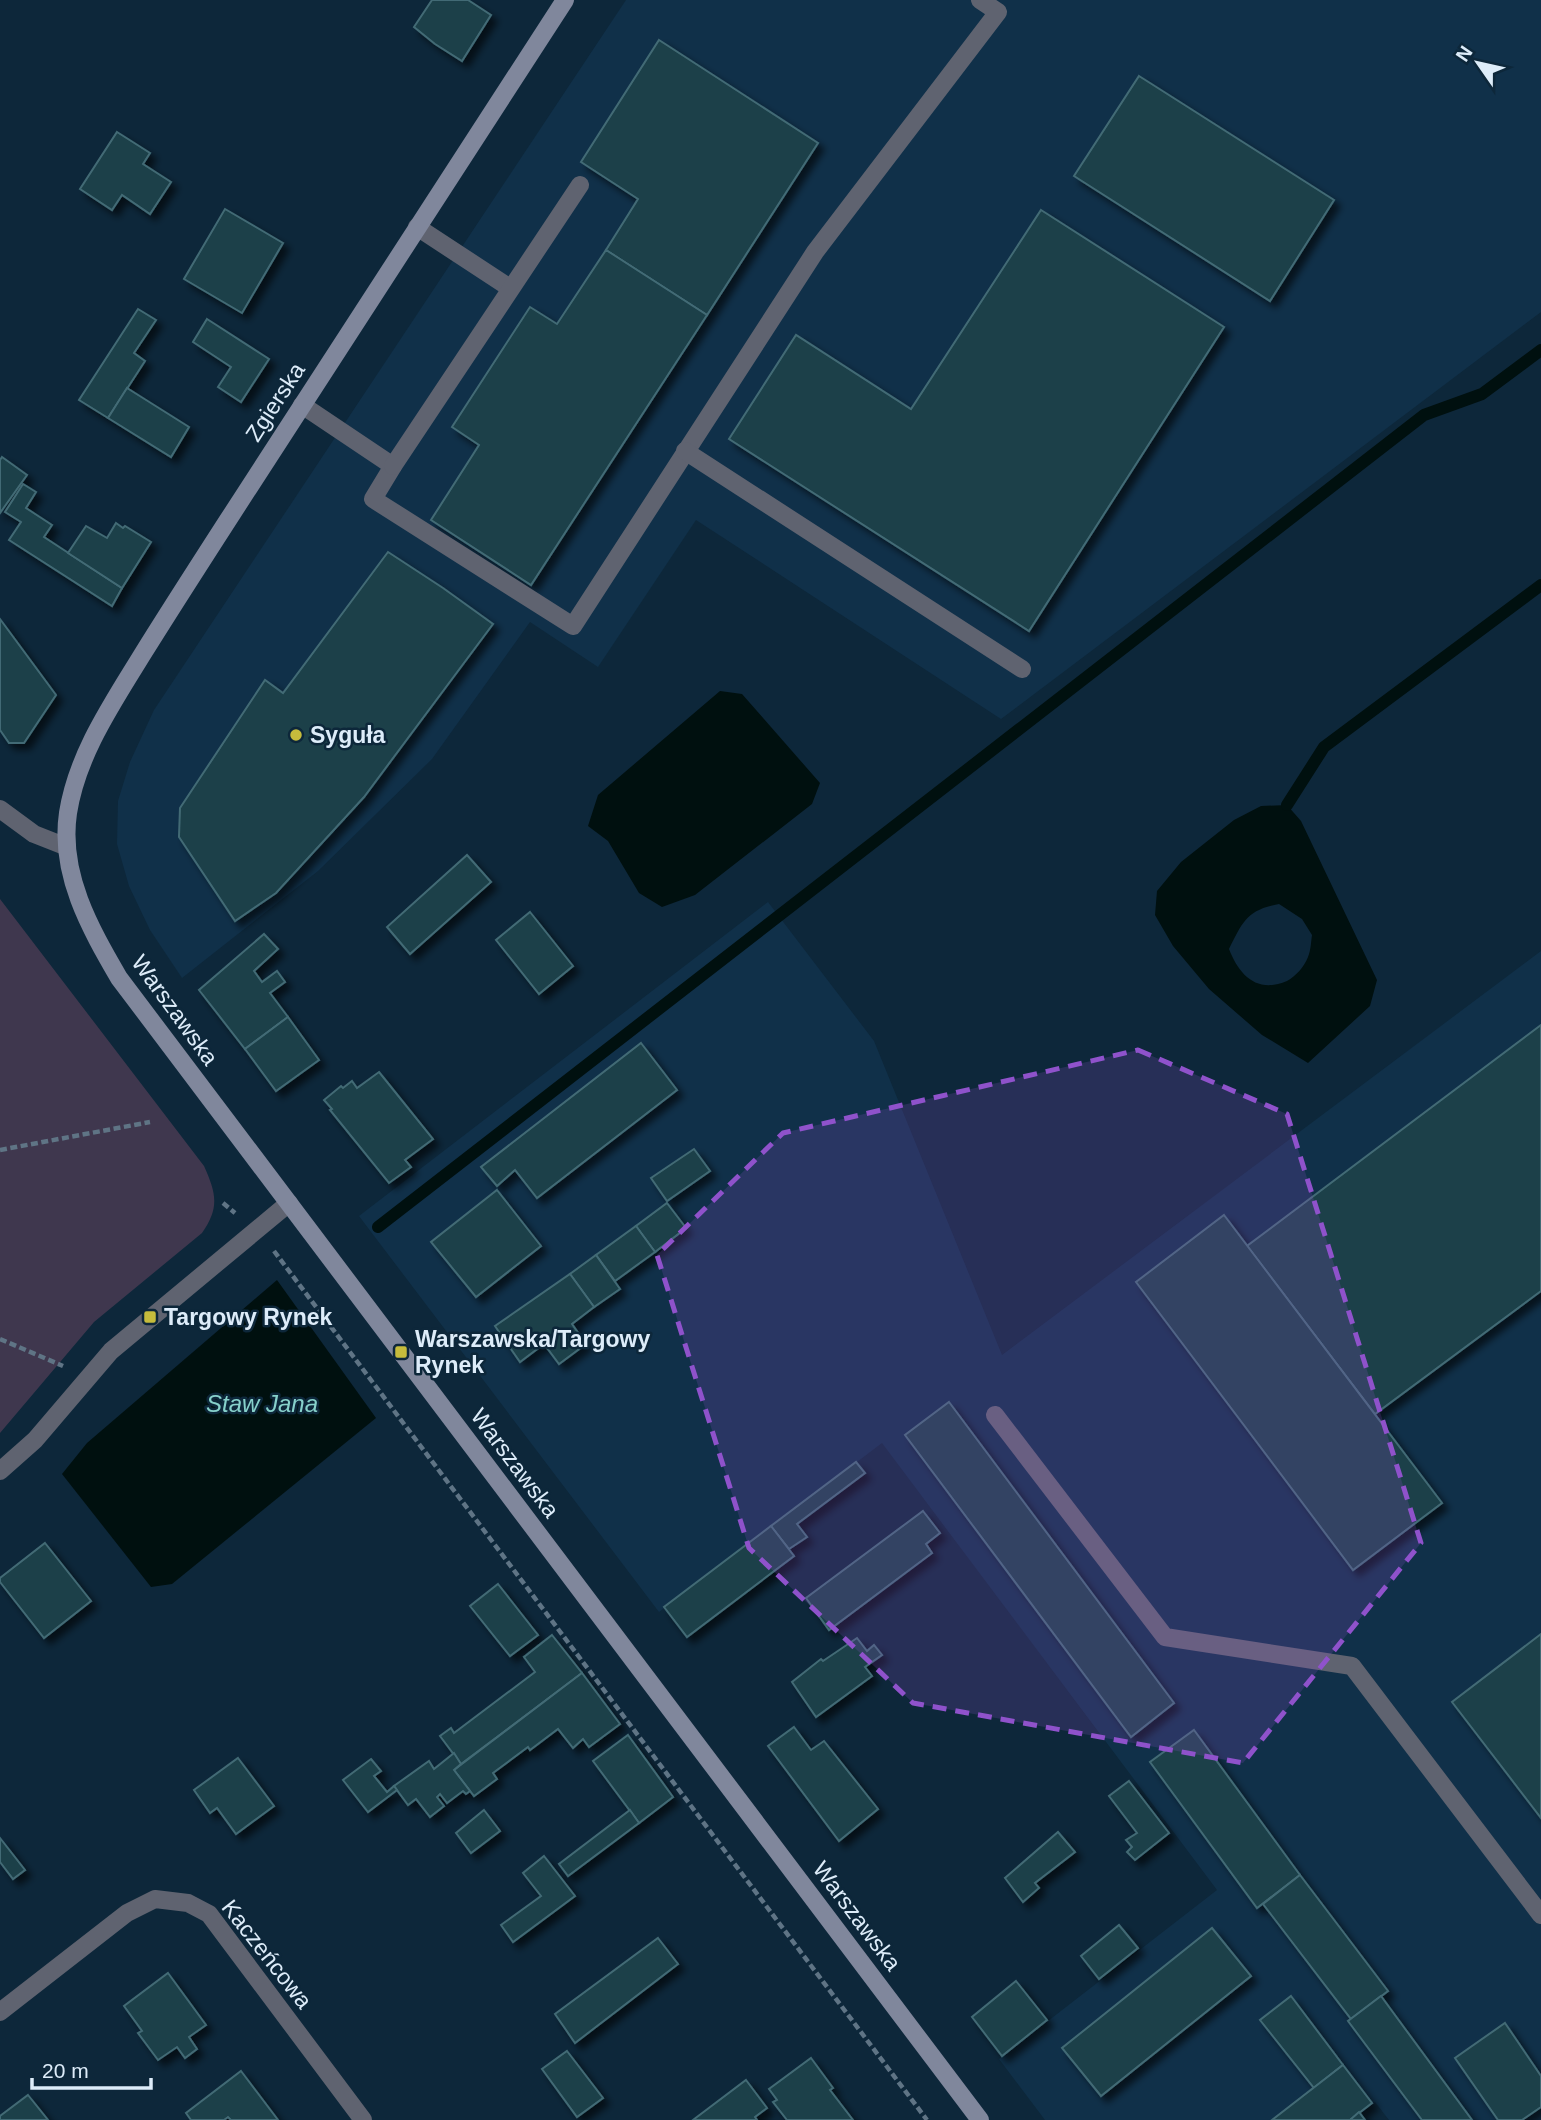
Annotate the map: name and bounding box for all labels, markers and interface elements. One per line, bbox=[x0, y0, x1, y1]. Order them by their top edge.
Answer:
north arrow bbox=[1443, 28, 1513, 98]
text: N bbox=[1452, 42, 1477, 65]
street label: Zgierska bbox=[240, 358, 310, 446]
place label: Syguła bbox=[310, 722, 386, 748]
marker: Syguła bbox=[288, 727, 304, 743]
street label: Warszawska bbox=[126, 950, 224, 1070]
place label: Targowy Rynek bbox=[164, 1304, 332, 1330]
marker: Targowy Rynek bbox=[142, 1309, 158, 1325]
place label: Warszawska/Targowy Rynek bbox=[415, 1326, 650, 1378]
marker: Warszawska/Targowy Rynek bbox=[393, 1344, 409, 1360]
water label: Staw Jana bbox=[206, 1390, 318, 1417]
street label: Warszawska bbox=[466, 1403, 564, 1523]
street label: Warszawska bbox=[808, 1856, 906, 1976]
street label: Kaczeńcowa bbox=[217, 1895, 318, 2014]
scale bar bbox=[32, 2046, 150, 2090]
text: 20 m bbox=[42, 2059, 89, 2082]

